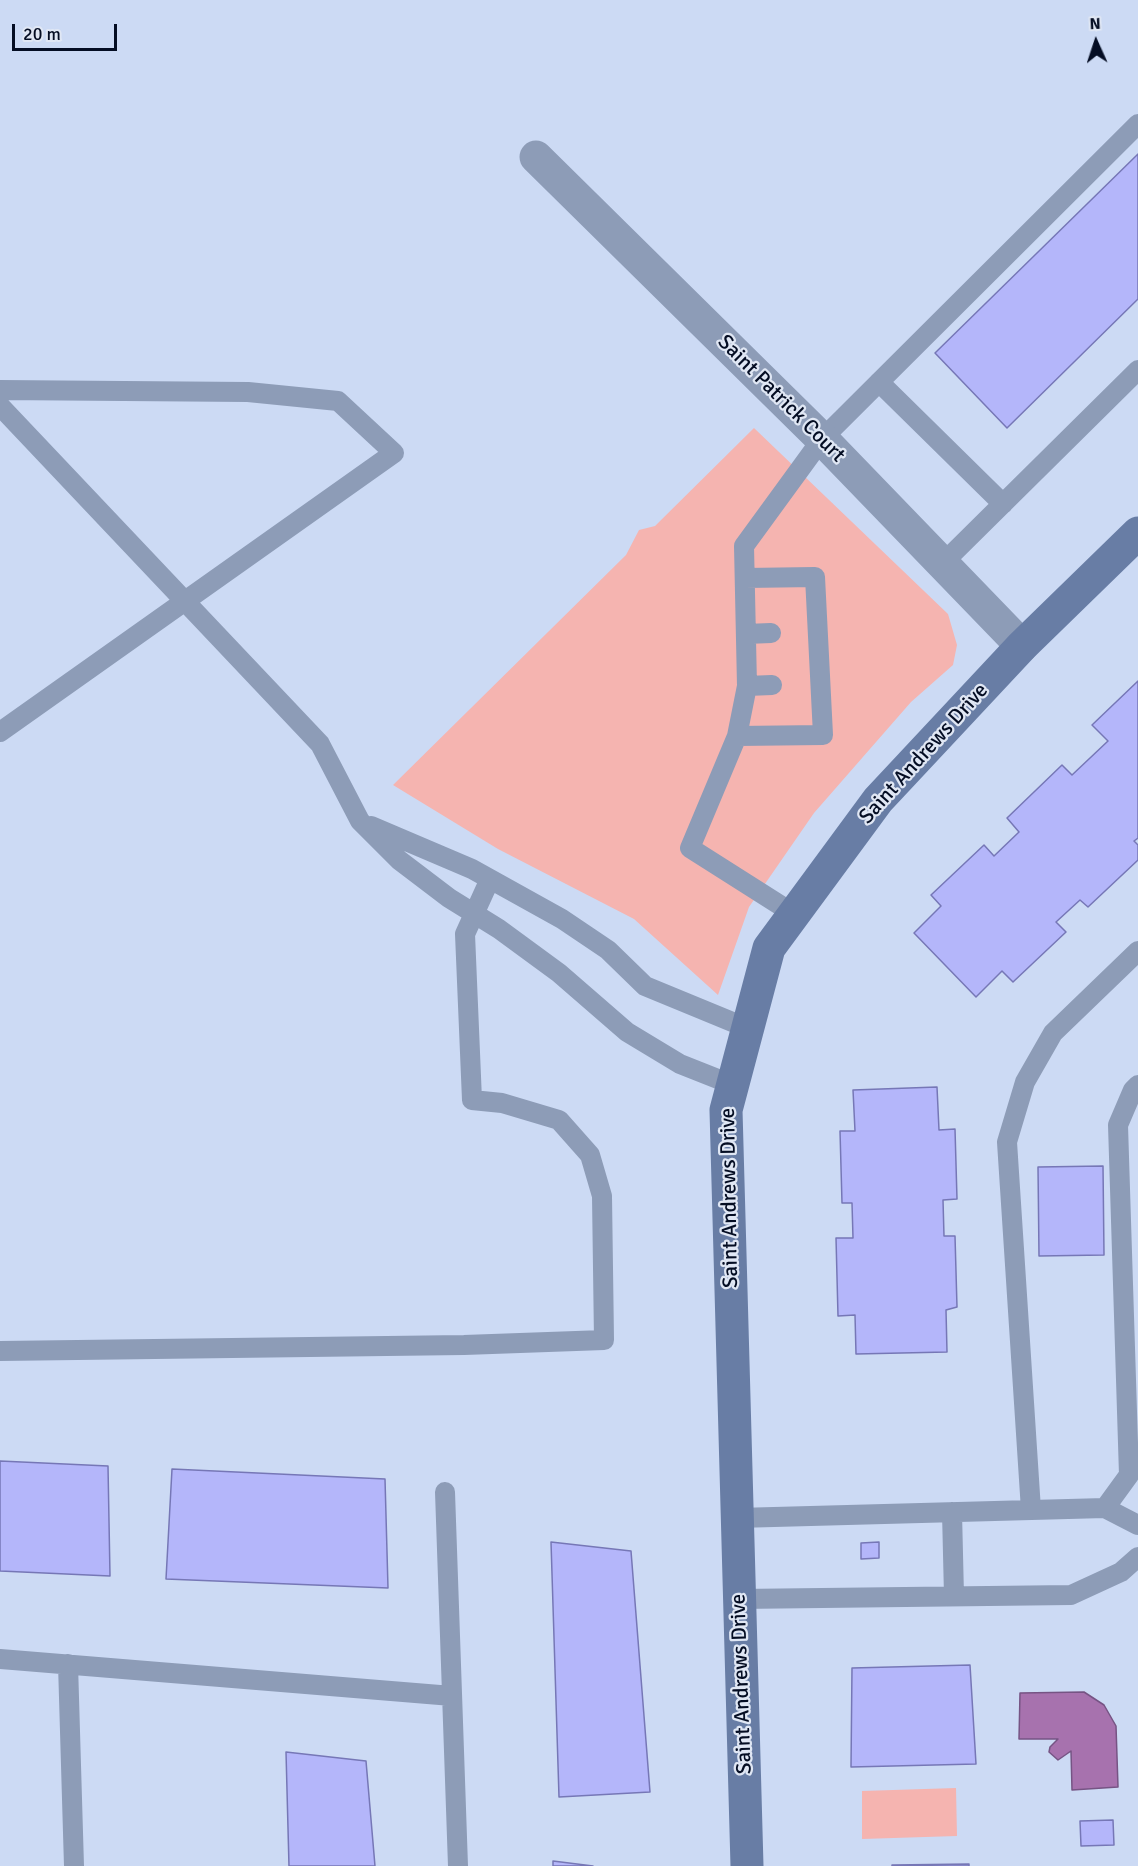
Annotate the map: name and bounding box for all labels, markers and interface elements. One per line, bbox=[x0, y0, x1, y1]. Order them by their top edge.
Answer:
scale bar bbox=[15, 12, 120, 50]
north arrow bbox=[1066, 12, 1126, 72]
text: N bbox=[1089, 14, 1101, 34]
text: 20 m bbox=[23, 23, 61, 45]
street label: Saint Patrick Court bbox=[712, 330, 850, 468]
street label: Saint Andrews Drive bbox=[854, 679, 994, 829]
street label: Saint Andrews Drive bbox=[716, 1108, 744, 1288]
street label: Saint Andrews Drive bbox=[726, 1593, 758, 1775]

